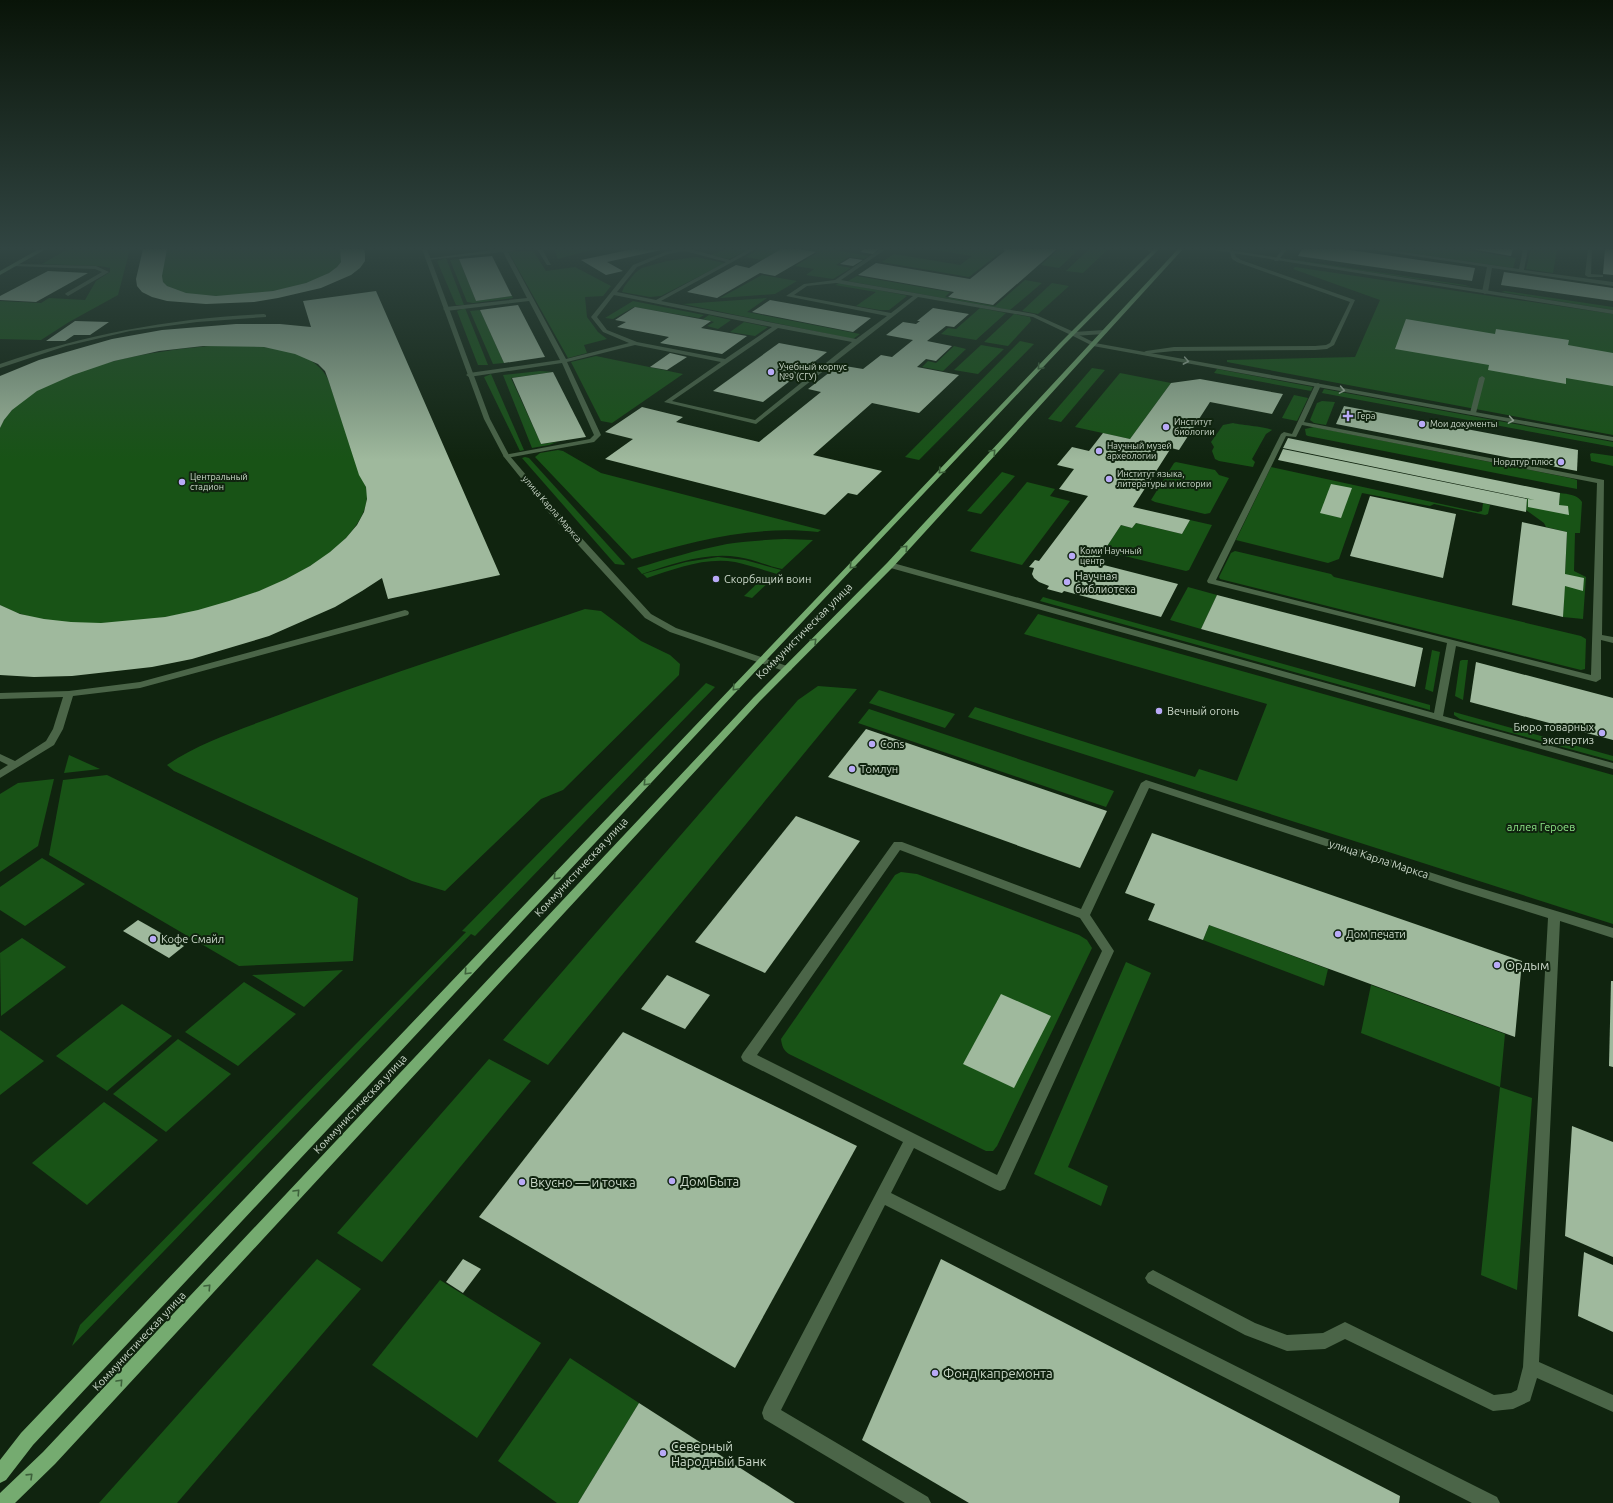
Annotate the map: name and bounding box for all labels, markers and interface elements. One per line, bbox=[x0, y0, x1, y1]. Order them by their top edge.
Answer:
one-way arrow bbox=[1183, 356, 1190, 364]
place label: Учебный корпус №9 (СГУ) bbox=[779, 362, 847, 382]
one-way arrow bbox=[1038, 362, 1045, 369]
marker: Учебный корпус №9 (СГУ) bbox=[766, 367, 776, 377]
one-way arrow bbox=[1339, 385, 1345, 394]
marker: Гера bbox=[1342, 410, 1354, 422]
place label: Гера bbox=[1357, 411, 1375, 421]
one-way arrow bbox=[1508, 416, 1514, 424]
place label: Институт биологии bbox=[1174, 417, 1215, 437]
marker: Мои документы bbox=[1417, 419, 1427, 429]
place label: Мои документы bbox=[1430, 419, 1497, 429]
marker: Институт биологии bbox=[1161, 422, 1171, 432]
place label: Научный музей археологии bbox=[1107, 441, 1172, 461]
marker: Научный музей археологии bbox=[1094, 446, 1104, 456]
one-way arrow bbox=[988, 450, 995, 457]
place label: Нордтур плюс bbox=[1493, 457, 1553, 467]
marker: Нордтур плюс bbox=[1556, 457, 1566, 467]
one-way arrow bbox=[939, 466, 946, 474]
place label: Институт языка, литературы и истории bbox=[1117, 469, 1211, 489]
place label: Центральный стадион bbox=[190, 472, 248, 492]
street label: улица Карла Маркса bbox=[520, 474, 584, 544]
marker: Институт языка, литературы и истории bbox=[1104, 474, 1114, 484]
marker: Центральный стадион bbox=[177, 477, 187, 487]
one-way arrow bbox=[900, 545, 908, 553]
place label: Коми Научный центр bbox=[1080, 546, 1142, 566]
marker: Коми Научный центр bbox=[1067, 551, 1077, 561]
one-way arrow bbox=[849, 561, 857, 569]
place label: Научная библиотека bbox=[1075, 570, 1136, 595]
place label: Скорбящий воин bbox=[724, 573, 811, 585]
marker: Скорбящий воин bbox=[711, 574, 721, 584]
marker: Научная библиотека bbox=[1062, 577, 1072, 587]
street label: Коммунистическая улица bbox=[754, 581, 854, 681]
one-way arrow bbox=[809, 638, 817, 646]
one-way arrow bbox=[732, 683, 740, 691]
place label: Вечный огонь bbox=[1167, 705, 1239, 717]
marker: Вечный огонь bbox=[1154, 706, 1164, 716]
place label: Бюро товарных экспертиз bbox=[1513, 721, 1594, 746]
marker: Бюро товарных экспертиз bbox=[1597, 728, 1607, 738]
place label: Cons bbox=[880, 738, 904, 750]
marker: Cons bbox=[867, 739, 877, 749]
place label: Томлун bbox=[860, 763, 898, 775]
marker: Томлун bbox=[847, 764, 857, 774]
one-way arrow bbox=[643, 778, 650, 786]
street label: Коммунистическая улица bbox=[532, 815, 630, 919]
park label: аллея Героев bbox=[1507, 821, 1575, 833]
street label: улица Карла Маркса bbox=[1328, 837, 1430, 881]
one-way arrow bbox=[554, 873, 561, 880]
place label: Дом печати bbox=[1346, 928, 1406, 940]
marker: Дом печати bbox=[1333, 929, 1343, 939]
place label: Кофе Смайл bbox=[161, 933, 224, 945]
marker: Кофе Смайл bbox=[148, 934, 158, 944]
place label: Ордым bbox=[1505, 958, 1549, 972]
marker: Ордым bbox=[1492, 960, 1502, 970]
one-way arrow bbox=[464, 967, 472, 975]
street label: Коммунистическая улица bbox=[311, 1052, 409, 1156]
place label: Дом Быта bbox=[680, 1174, 739, 1188]
place label: Вкусно — и точка bbox=[530, 1175, 636, 1189]
marker: Дом Быта bbox=[667, 1176, 677, 1186]
marker: Вкусно — и точка bbox=[517, 1177, 527, 1187]
one-way arrow bbox=[292, 1189, 300, 1197]
one-way arrow bbox=[204, 1284, 211, 1292]
street label: Коммунистическая улица bbox=[90, 1289, 188, 1393]
place label: Фонд капремонта bbox=[943, 1366, 1053, 1380]
marker: Фонд капремонта bbox=[930, 1368, 940, 1378]
one-way arrow bbox=[115, 1379, 123, 1387]
place label: Северный Народный Банк bbox=[671, 1439, 767, 1468]
marker: Северный Народный Банк bbox=[658, 1448, 668, 1458]
one-way arrow bbox=[25, 1473, 33, 1481]

